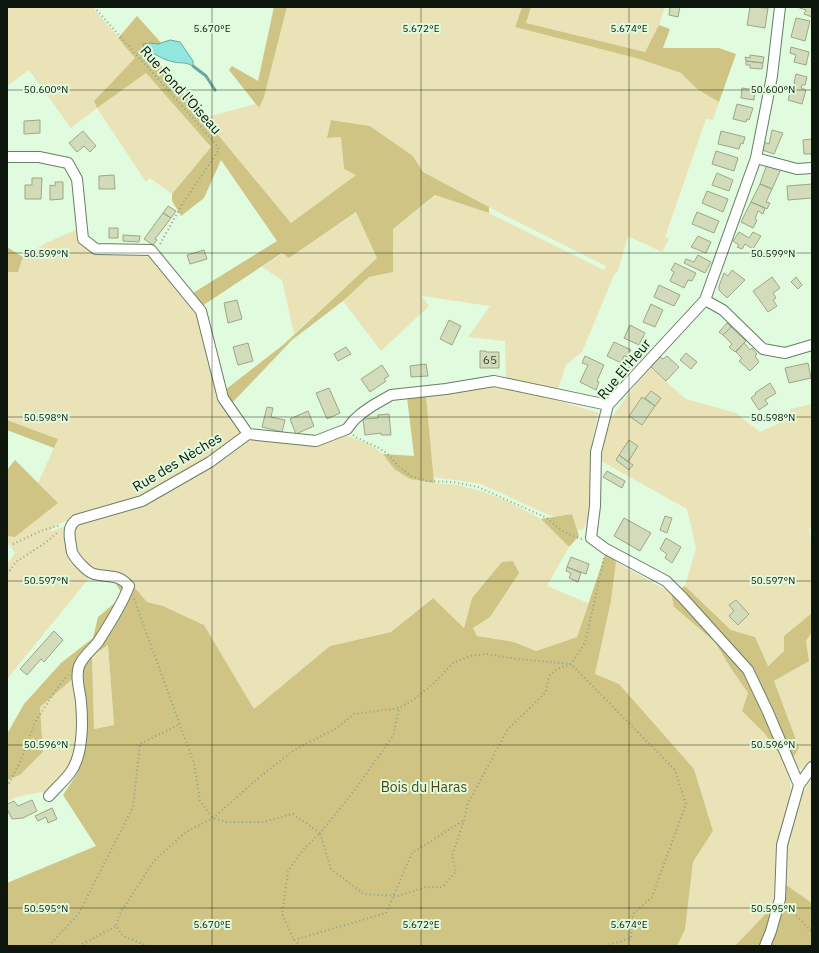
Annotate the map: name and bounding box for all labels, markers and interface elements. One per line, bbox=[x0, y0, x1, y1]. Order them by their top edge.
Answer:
text: 5.670°E bbox=[193, 22, 231, 35]
text: 5.672°E bbox=[402, 22, 440, 35]
text: 5.674°E bbox=[610, 22, 648, 35]
street label: Rue Fond l'Oiseau bbox=[137, 42, 225, 138]
text: 50.600°N bbox=[24, 83, 68, 96]
text: 50.600°N bbox=[751, 83, 795, 96]
text: 50.599°N bbox=[24, 247, 68, 260]
text: 50.599°N bbox=[751, 247, 795, 260]
street label: Rue El'Heur bbox=[593, 335, 655, 403]
house number: 65 bbox=[483, 352, 497, 367]
text: 50.598°N bbox=[24, 411, 68, 424]
text: 50.598°N bbox=[751, 411, 795, 424]
street label: Rue des Nèches bbox=[129, 428, 225, 496]
text: 50.597°N bbox=[24, 574, 68, 587]
text: 50.597°N bbox=[751, 574, 795, 587]
text: 50.596°N bbox=[24, 738, 68, 751]
text: 50.596°N bbox=[751, 738, 795, 751]
park label: Bois du Haras bbox=[381, 778, 468, 796]
text: 50.595°N bbox=[24, 902, 68, 915]
text: 50.595°N bbox=[751, 902, 795, 915]
text: 5.670°E bbox=[193, 918, 231, 931]
text: 5.672°E bbox=[402, 918, 440, 931]
text: 5.674°E bbox=[610, 918, 648, 931]

